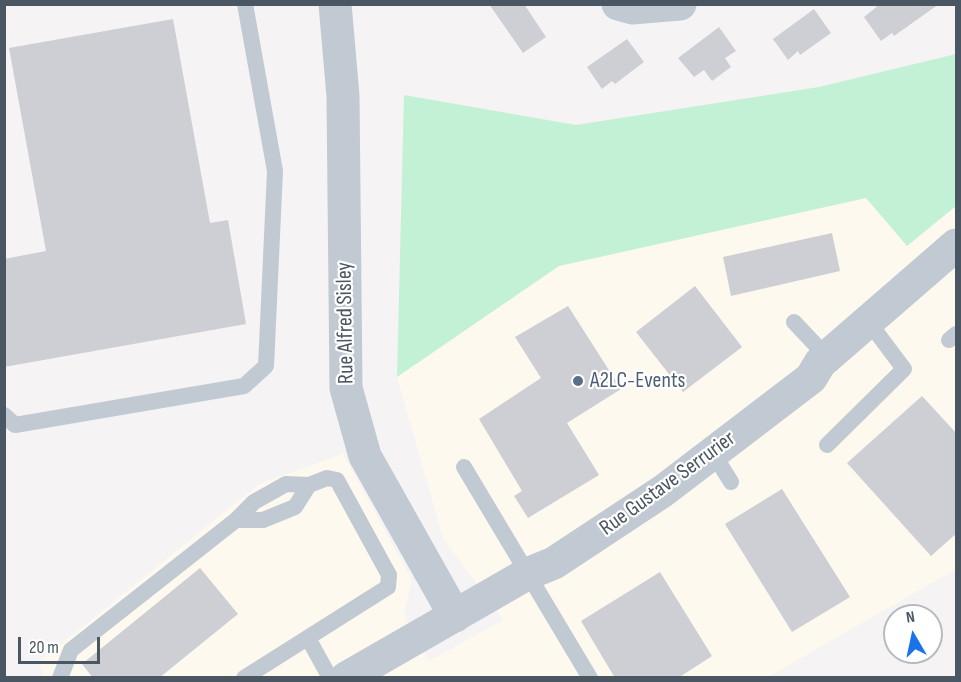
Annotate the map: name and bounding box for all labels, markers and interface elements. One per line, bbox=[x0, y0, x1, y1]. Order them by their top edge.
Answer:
street label: Rue Alfred Sisley bbox=[332, 262, 360, 384]
place label: A2LC-Events bbox=[590, 368, 685, 394]
marker: A2LC-Events bbox=[571, 374, 585, 388]
street label: Rue Gustave Serrurier bbox=[595, 426, 741, 542]
north arrow bbox=[883, 604, 943, 664]
text: N bbox=[905, 608, 916, 628]
scale bar bbox=[21, 625, 104, 663]
text: 20 m bbox=[29, 637, 59, 658]

